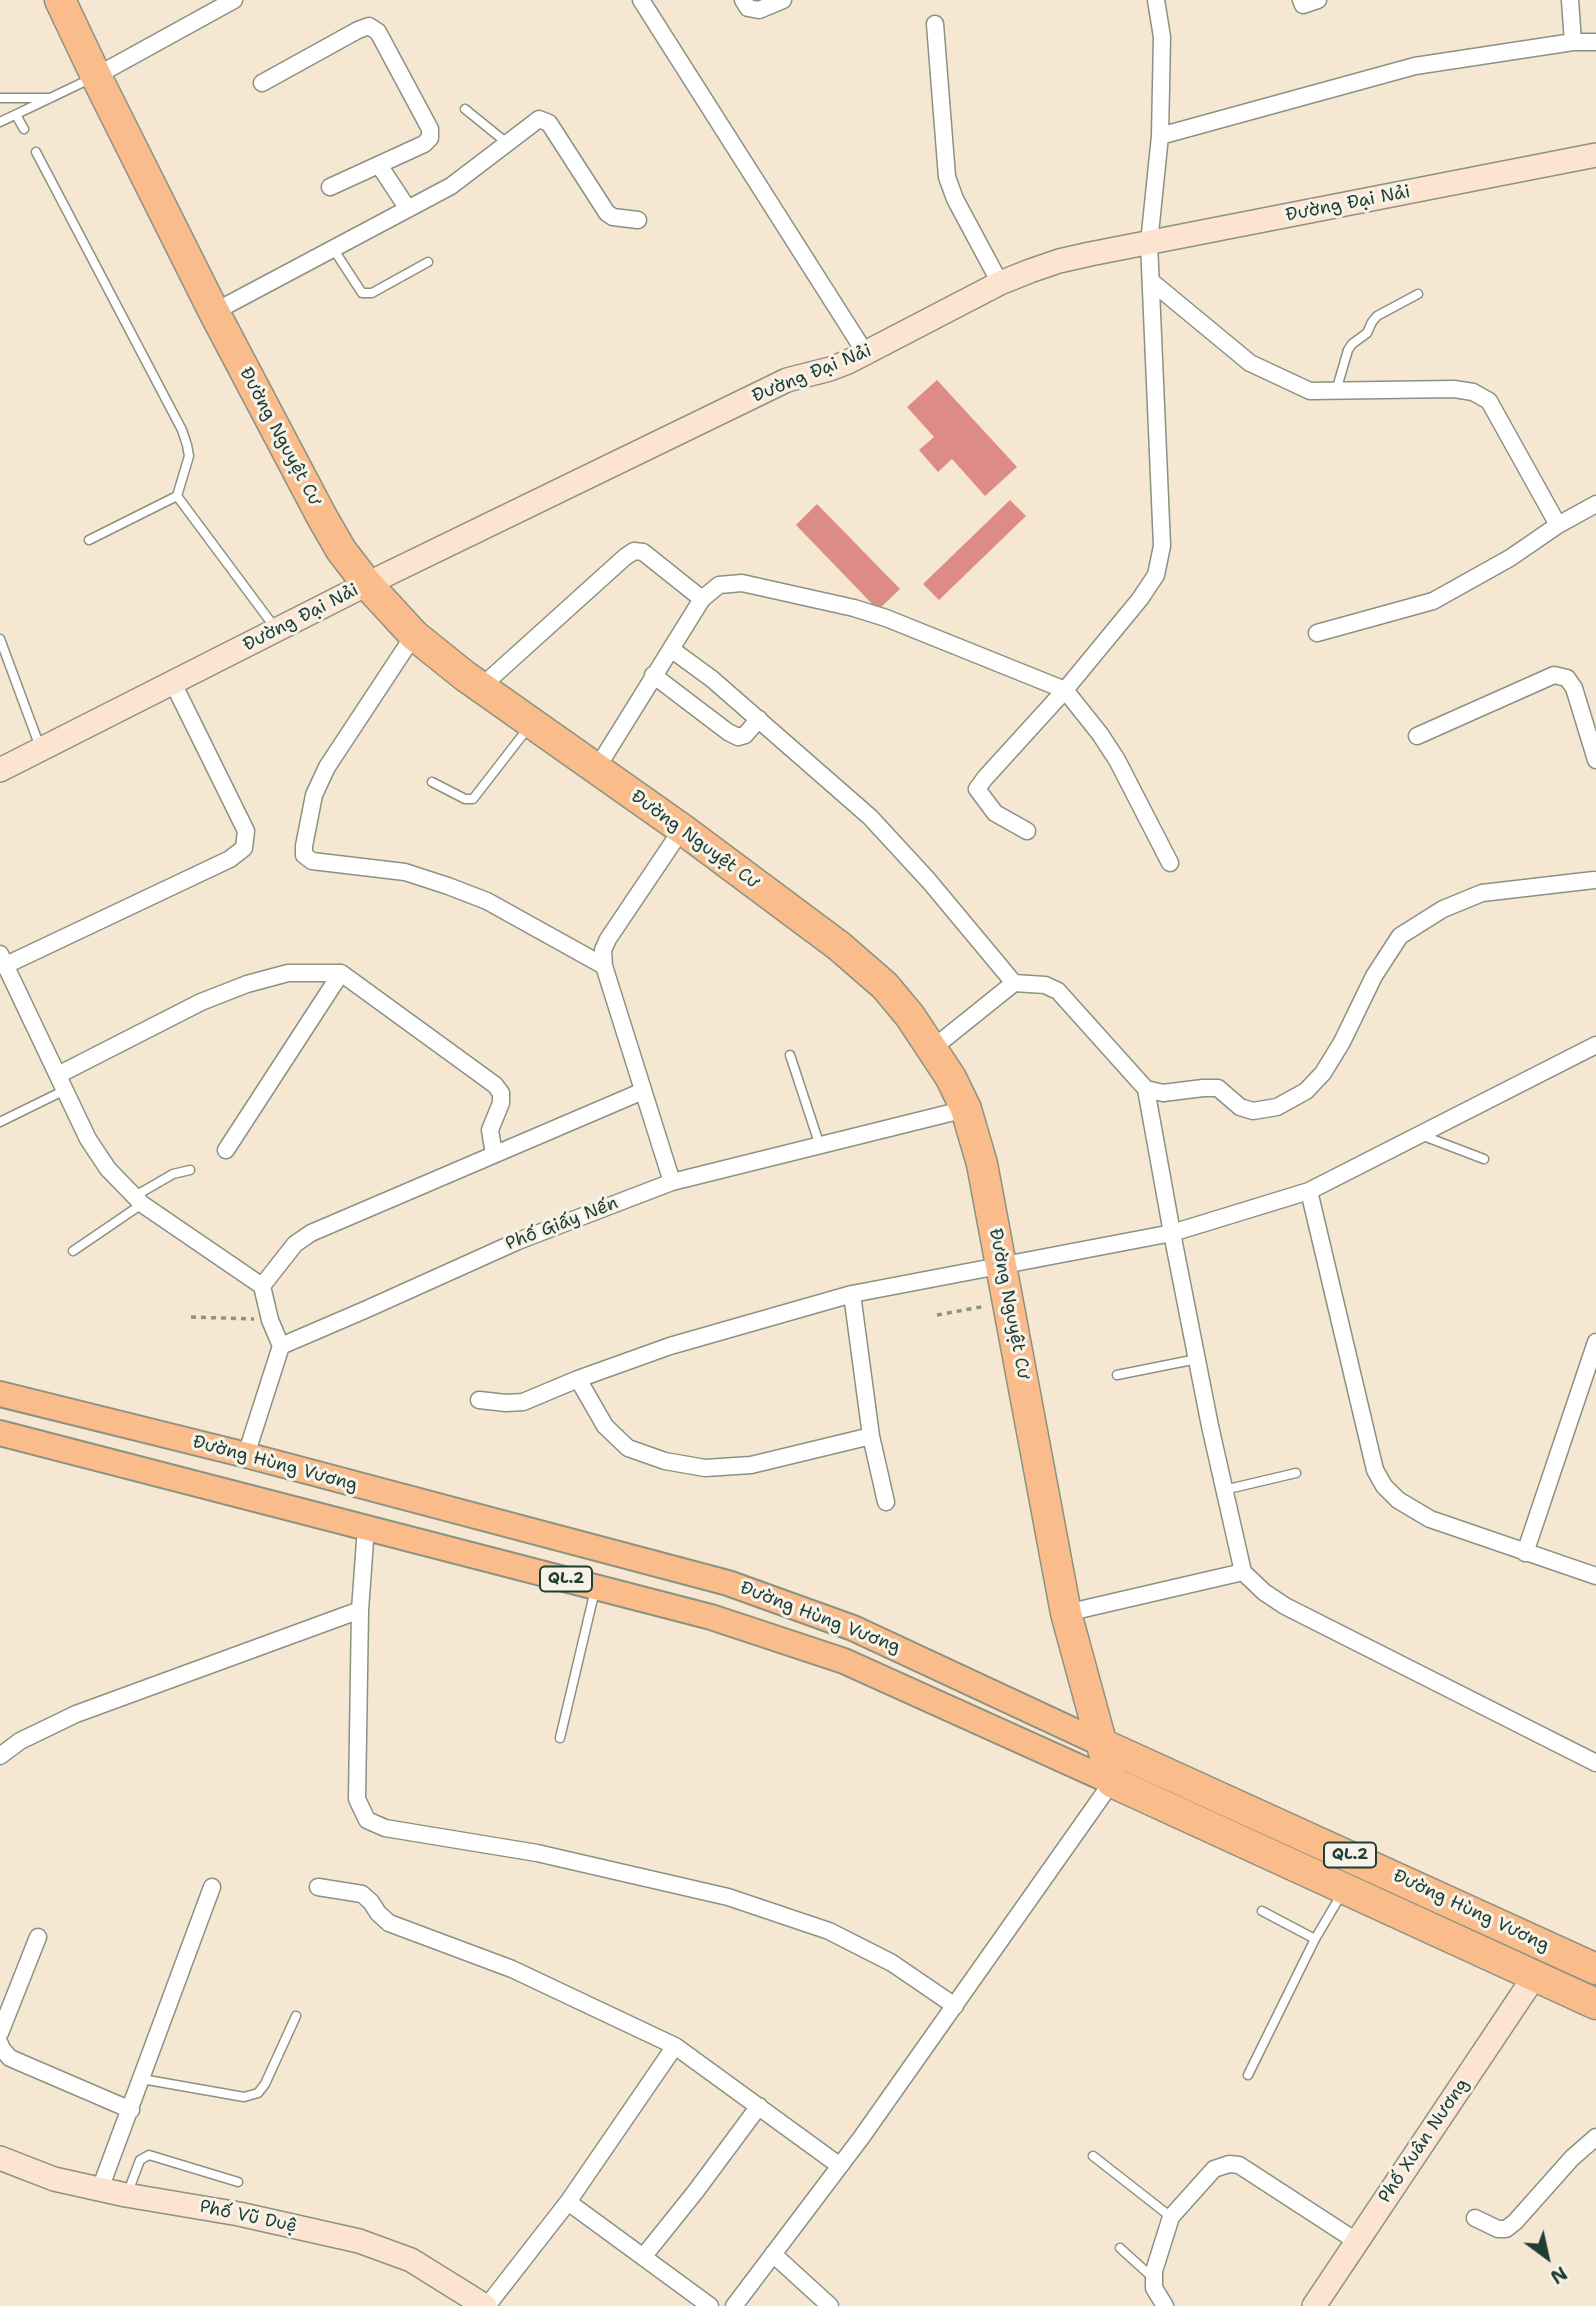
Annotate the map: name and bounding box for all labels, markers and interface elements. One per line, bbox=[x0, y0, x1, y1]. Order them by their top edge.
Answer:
street label: Đường Đại Nải bbox=[1284, 181, 1412, 227]
street label: Đường Đại Nải bbox=[749, 340, 875, 408]
street label: Đường Nguyệt Cư bbox=[234, 364, 326, 510]
street label: Đường Đại Nải bbox=[240, 580, 362, 656]
street label: Đường Nguyệt Cư bbox=[626, 786, 764, 894]
street label: Phố Giấy Nến bbox=[503, 1193, 621, 1255]
street label: Đường Nguyệt Cư bbox=[984, 1226, 1034, 1382]
street label: Đường Hùng Vương bbox=[190, 1432, 360, 1496]
road number: QL.2 bbox=[540, 1567, 592, 1592]
street label: Đường Hùng Vương bbox=[737, 1577, 903, 1659]
road number: QL.2 bbox=[1324, 1842, 1376, 1868]
street label: Đường Hùng Vương bbox=[1389, 1865, 1553, 1957]
street label: Phố Xuân Nương bbox=[1374, 2075, 1474, 2207]
street label: Phố Vũ Duệ bbox=[197, 2196, 299, 2238]
north arrow bbox=[1512, 2222, 1582, 2292]
text: N bbox=[1546, 2260, 1572, 2290]

